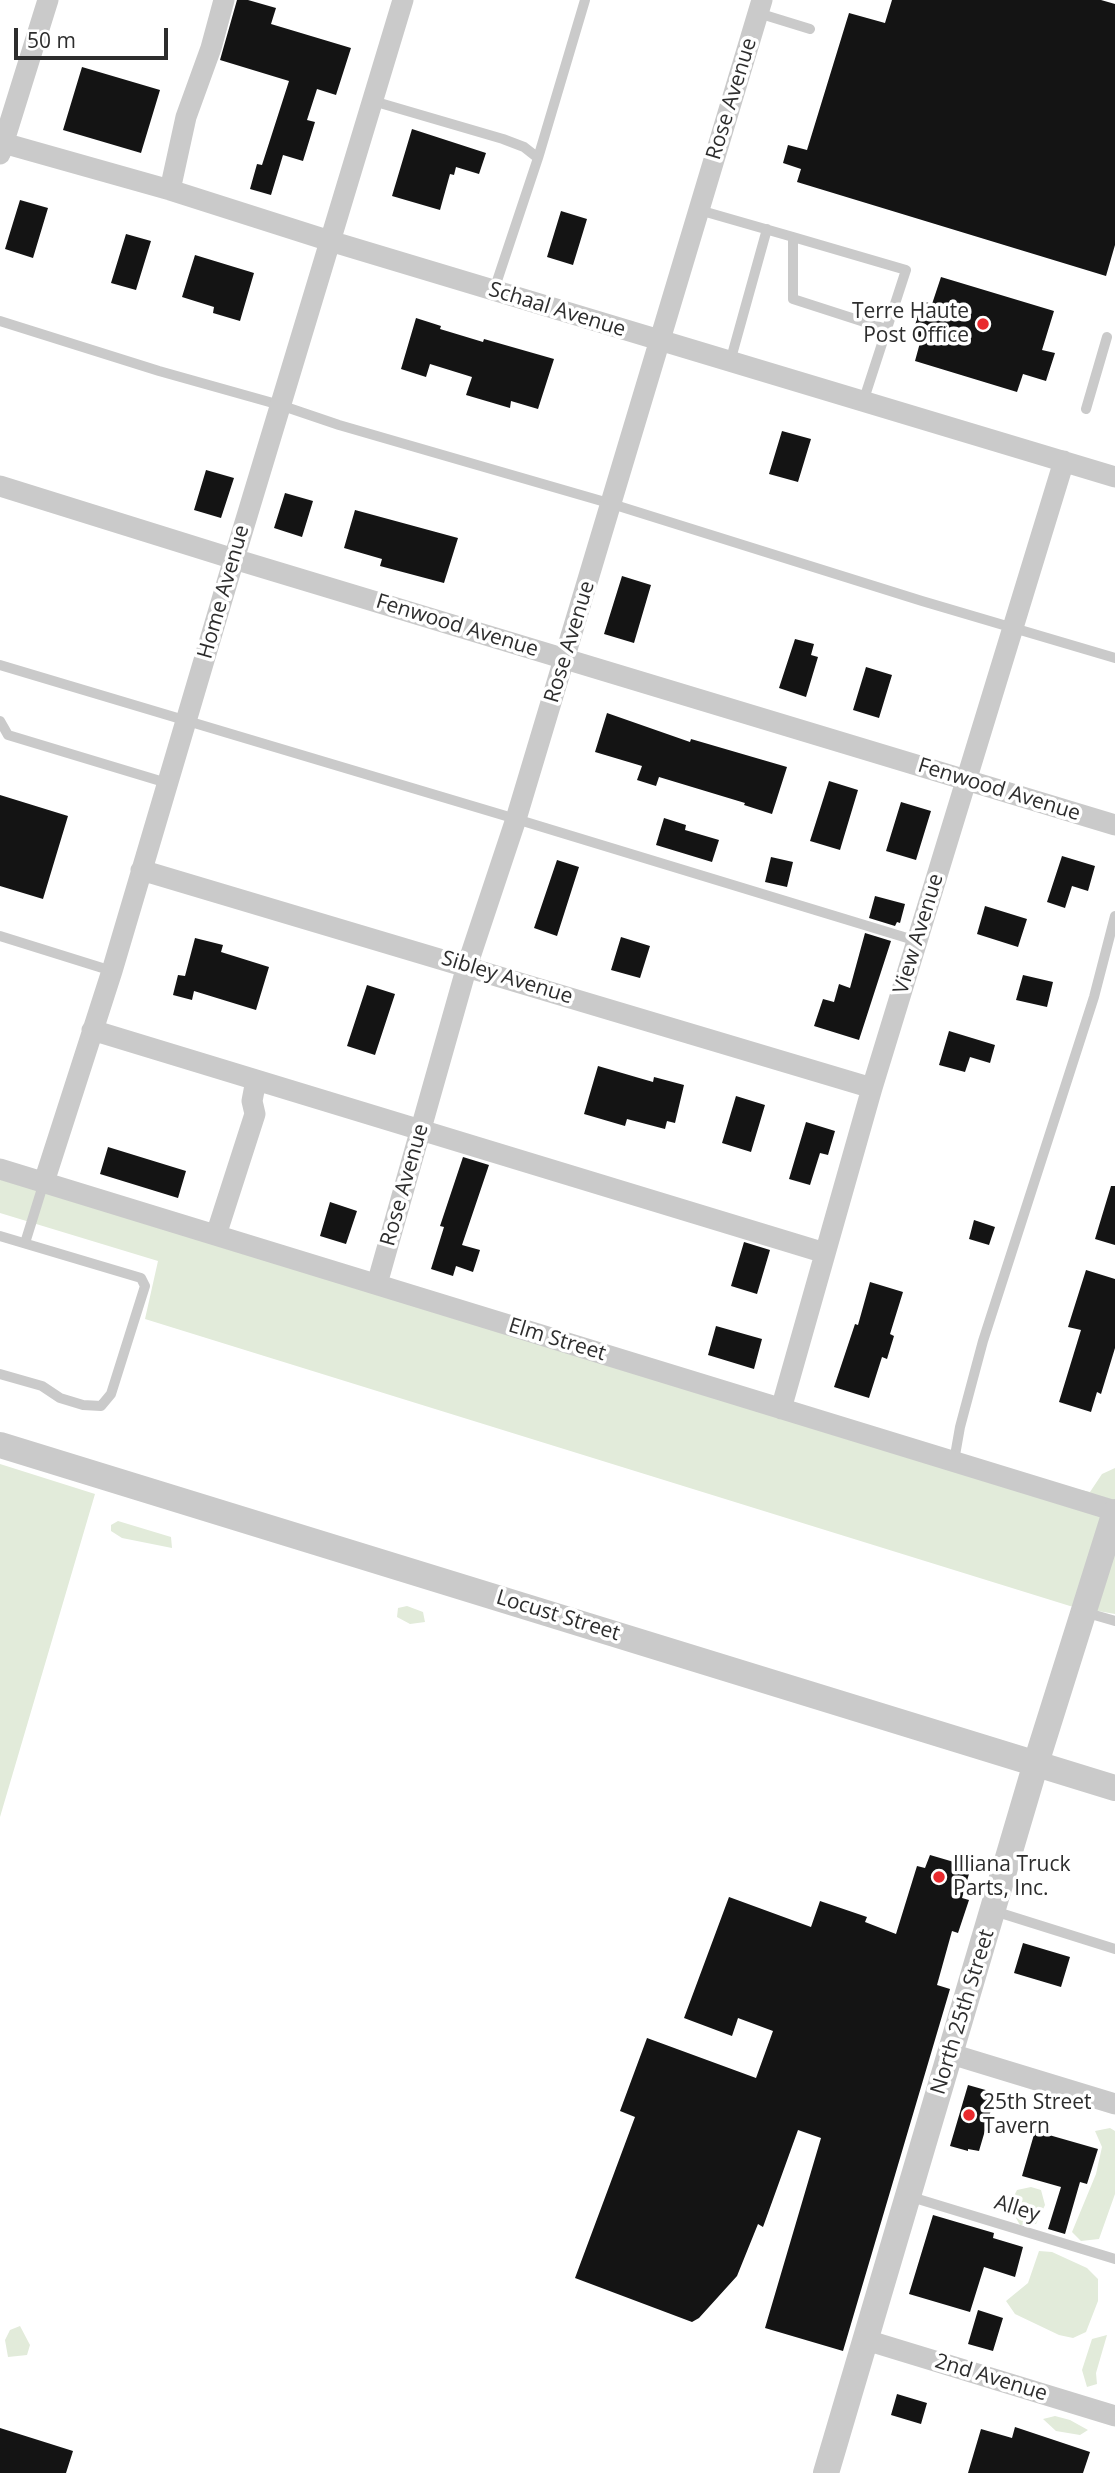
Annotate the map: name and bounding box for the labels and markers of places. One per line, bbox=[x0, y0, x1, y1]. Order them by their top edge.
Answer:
place label: Terre Haute Post Office bbox=[852, 299, 969, 349]
marker: Terre Haute Post Office bbox=[975, 316, 991, 332]
place label: Illiana Truck Parts, Inc. bbox=[953, 1852, 1071, 1902]
marker: Illiana Truck Parts, Inc. bbox=[931, 1869, 947, 1885]
place label: 25th Street Tavern bbox=[983, 2090, 1091, 2140]
marker: 25th Street Tavern bbox=[961, 2107, 977, 2123]

